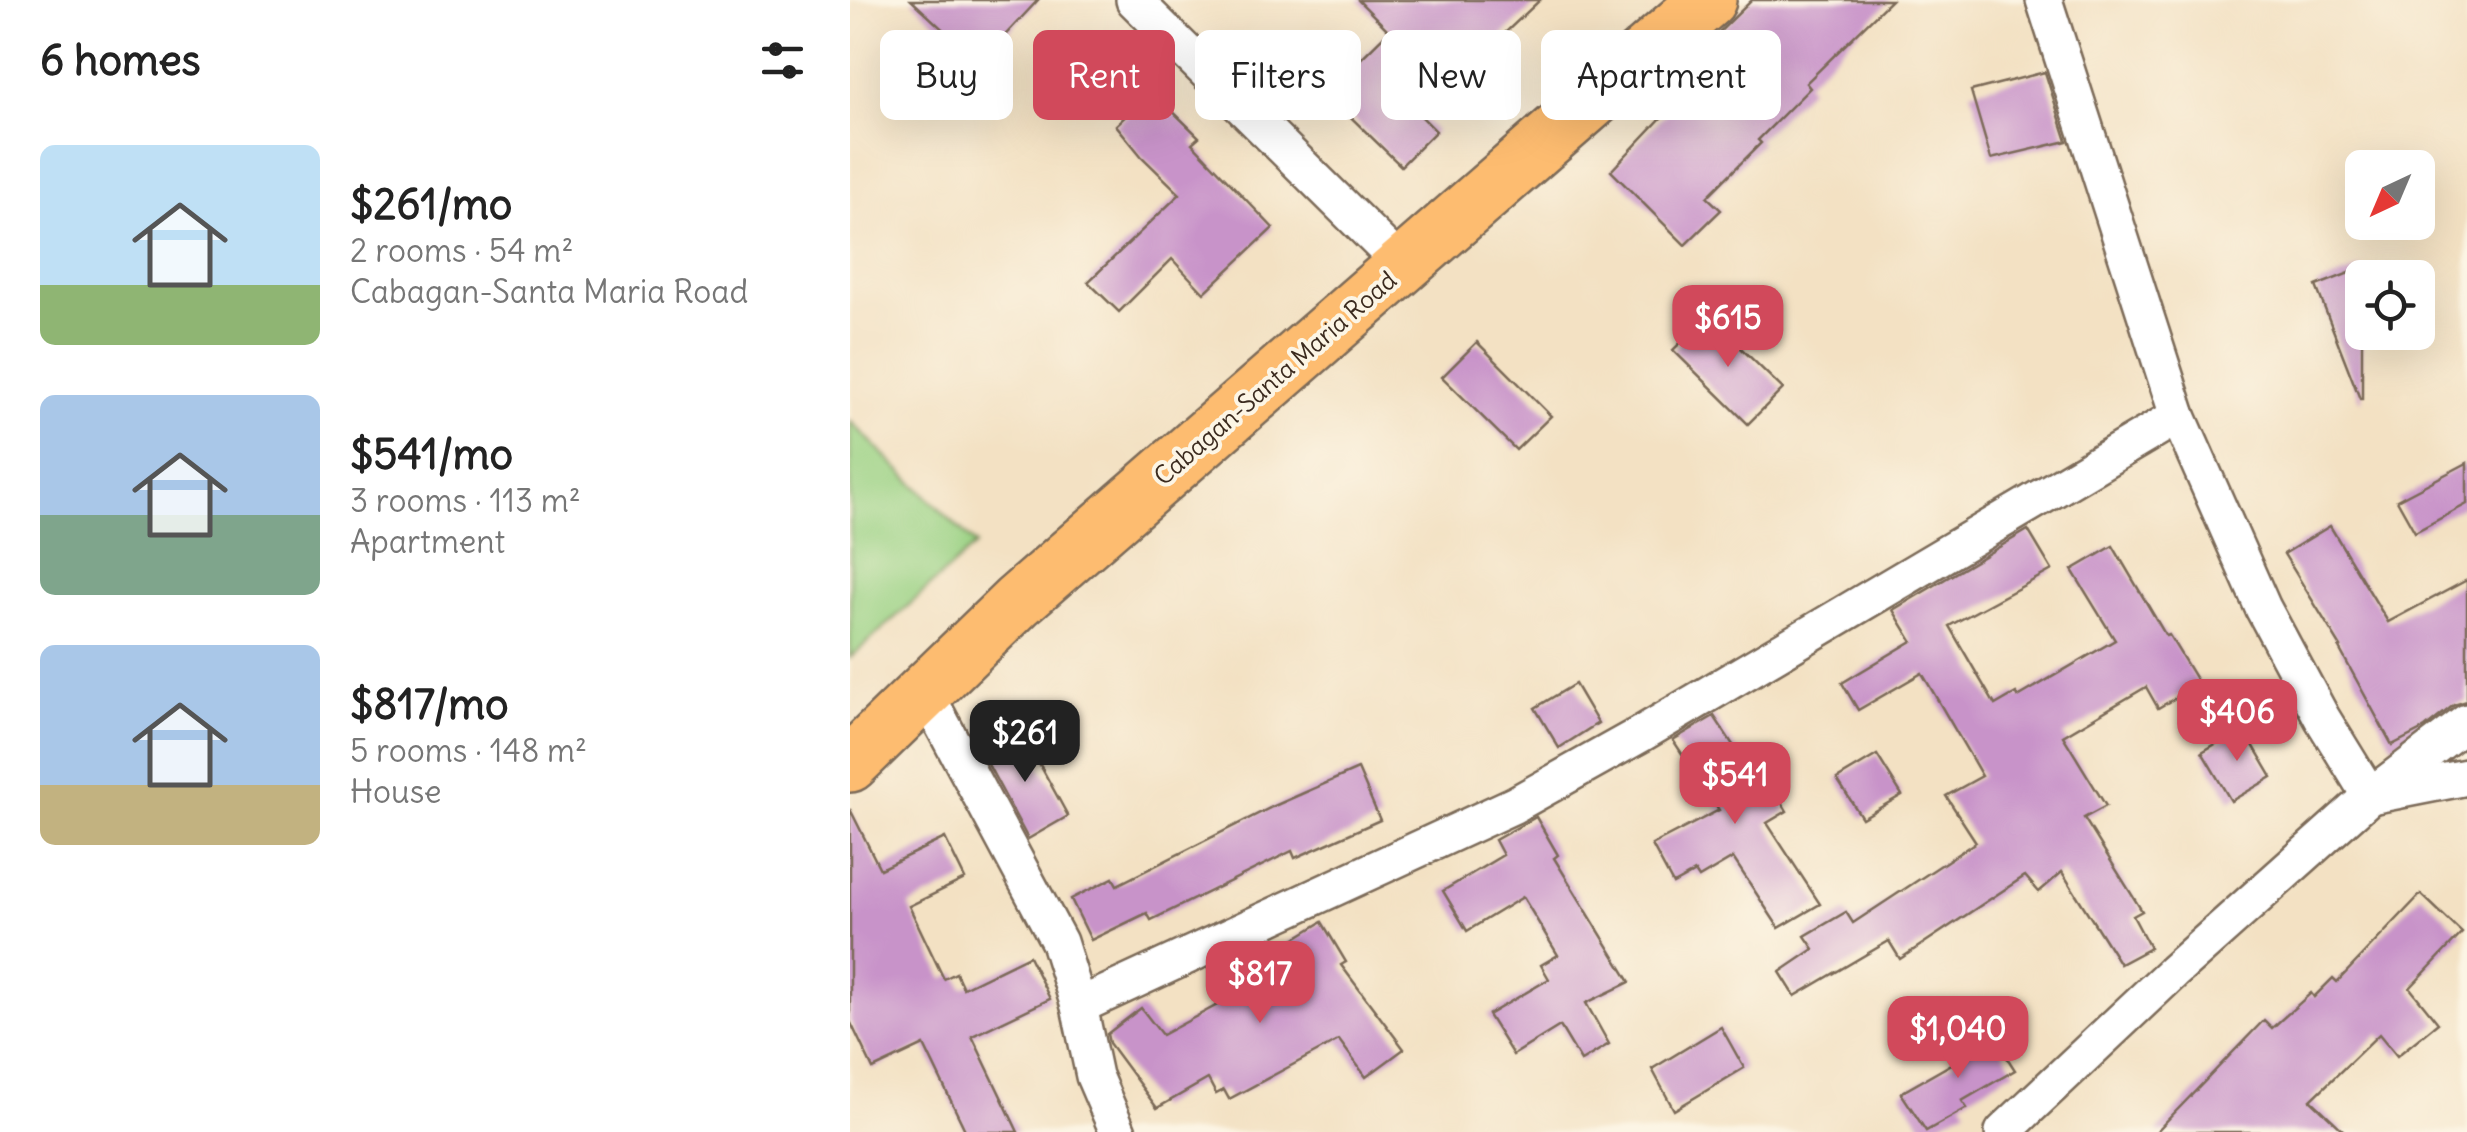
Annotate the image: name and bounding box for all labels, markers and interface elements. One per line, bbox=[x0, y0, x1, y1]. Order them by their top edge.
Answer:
chip: Buy bbox=[880, 30, 1013, 120]
chip: Rent bbox=[1033, 30, 1175, 120]
chip: Filters bbox=[1195, 30, 1361, 120]
chip: New bbox=[1381, 30, 1521, 120]
chip: Apartment bbox=[1541, 30, 1781, 120]
icon: filters bbox=[755, 33, 810, 88]
text: 6 homes bbox=[40, 34, 201, 86]
north arrow bbox=[2345, 150, 2435, 240]
map controls bbox=[2345, 150, 2435, 350]
text: $261/mo bbox=[350, 178, 512, 230]
icon: home bbox=[120, 185, 240, 305]
text: 2 rooms · 54 m² bbox=[350, 230, 573, 271]
button: locate bbox=[2345, 260, 2435, 350]
street label: Cabagan-Santa Maria Road bbox=[1147, 264, 1403, 492]
text: Cabagan-Santa Maria Road bbox=[350, 271, 748, 312]
pin: $615 bbox=[1669, 285, 1787, 370]
text: $615 bbox=[1694, 297, 1762, 338]
text: $541/mo bbox=[350, 428, 513, 480]
icon: home bbox=[120, 435, 240, 555]
text: 3 rooms · 113 m² bbox=[350, 480, 581, 521]
text: Apartment bbox=[350, 521, 505, 562]
text: $817/mo bbox=[350, 678, 509, 730]
pin: $406 bbox=[2178, 679, 2296, 764]
icon: home bbox=[120, 685, 240, 805]
text: $406 bbox=[2199, 691, 2275, 732]
pin: $261 bbox=[966, 700, 1084, 785]
text: $261 bbox=[992, 712, 1058, 753]
text: 5 rooms · 148 m² bbox=[350, 730, 587, 771]
pin: $541 bbox=[1676, 742, 1794, 827]
text: $541 bbox=[1701, 754, 1769, 795]
text: House bbox=[350, 771, 441, 812]
pin: $817 bbox=[1201, 941, 1319, 1026]
text: $817 bbox=[1228, 953, 1292, 994]
pin: $1,040 bbox=[1877, 996, 2039, 1081]
text: $1,040 bbox=[1909, 1008, 2007, 1049]

